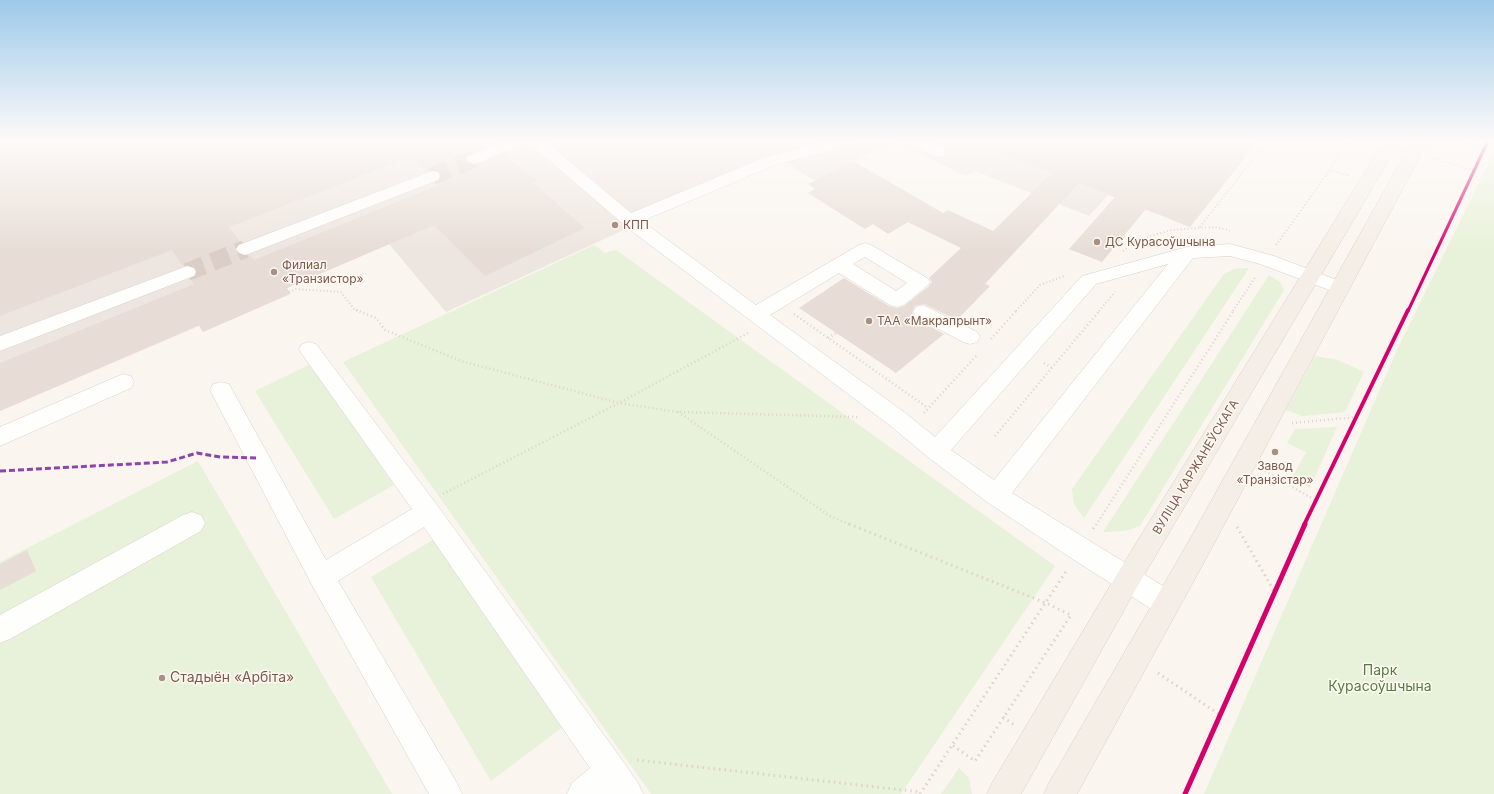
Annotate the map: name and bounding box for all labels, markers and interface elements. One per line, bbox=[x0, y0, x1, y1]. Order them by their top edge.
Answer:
place label: КПП bbox=[623, 218, 649, 232]
marker: КПП bbox=[610, 220, 620, 230]
place label: ДС Курасоўшчына bbox=[1105, 235, 1216, 249]
marker: ДС Курасоўшчына bbox=[1092, 237, 1102, 247]
place label: Филиал «Транзистор» bbox=[282, 258, 364, 286]
marker: Филиал «Транзистор» bbox=[269, 267, 279, 277]
place label: ТАА «Макрапрынт» bbox=[877, 314, 992, 328]
marker: ТАА «Макрапрынт» bbox=[864, 316, 874, 326]
street label: ВУЛІЦА КАРЖАНЕЎСКАГА bbox=[1150, 397, 1242, 537]
marker: Завод «Транзістар» bbox=[1270, 447, 1280, 457]
place label: Завод «Транзістар» bbox=[1236, 459, 1314, 487]
park label: Парк Курасоўшчына bbox=[1328, 663, 1432, 696]
place label: Стадыён «Арбіта» bbox=[170, 670, 294, 686]
marker: Стадыён «Арбіта» bbox=[157, 673, 167, 683]

